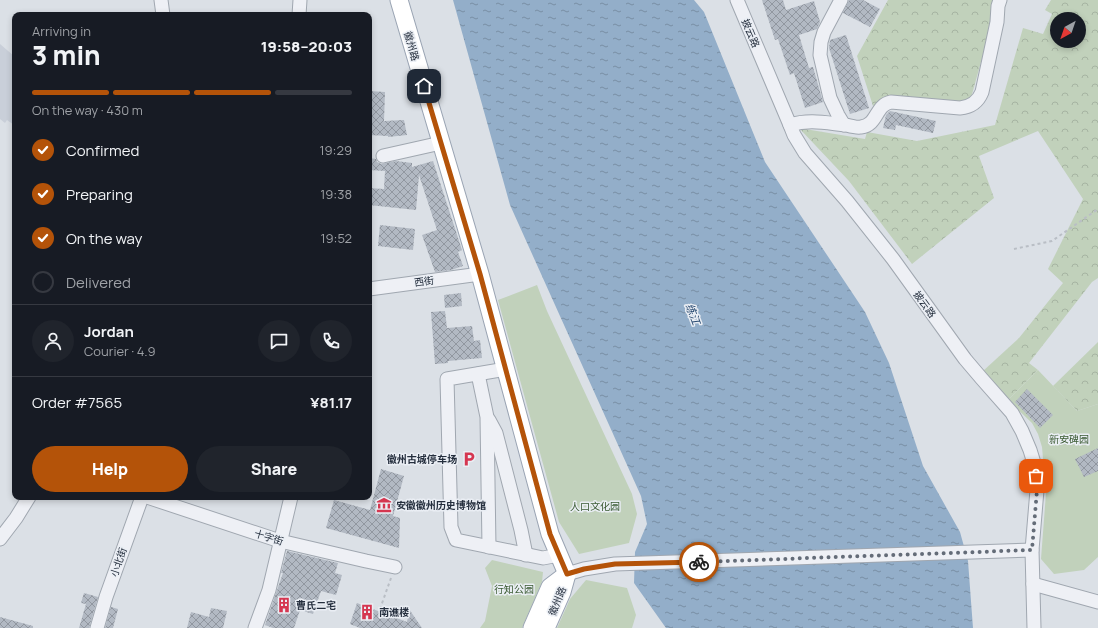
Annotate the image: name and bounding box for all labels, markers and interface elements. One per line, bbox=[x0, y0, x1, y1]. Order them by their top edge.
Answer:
north arrow bbox=[1050, 12, 1086, 48]
map controls bbox=[1050, 12, 1086, 48]
street label: 披云路 bbox=[739, 16, 763, 50]
text: Arriving in bbox=[32, 22, 91, 40]
street label: 徽州路 bbox=[401, 30, 423, 62]
text: 19:58–20:03 bbox=[261, 36, 352, 57]
text: 3 min bbox=[32, 37, 101, 73]
pin bbox=[407, 69, 441, 103]
icon: home bbox=[413, 75, 435, 97]
text: On the way · 430 m bbox=[32, 101, 143, 119]
icon: check bbox=[32, 139, 54, 161]
text: Confirmed bbox=[66, 140, 139, 161]
text: 19:29 bbox=[319, 141, 352, 159]
icon: check bbox=[32, 183, 54, 205]
text: Preparing bbox=[66, 184, 133, 205]
text: 19:38 bbox=[320, 185, 352, 203]
icon: check bbox=[32, 227, 54, 249]
text: On the way bbox=[66, 228, 142, 249]
text: 19:52 bbox=[320, 229, 352, 247]
text: Delivered bbox=[66, 272, 131, 293]
street label: 西街 bbox=[413, 273, 435, 289]
street label: 披云路 bbox=[911, 288, 939, 320]
water label: 练江 bbox=[683, 301, 705, 328]
button: person bbox=[32, 320, 74, 362]
button: chat bbox=[258, 320, 300, 362]
button: phone bbox=[310, 320, 352, 362]
text: Jordan bbox=[84, 321, 134, 342]
text: Courier · 4.9 bbox=[84, 342, 156, 360]
text: Order #7565 bbox=[32, 392, 122, 413]
text: ¥81.17 bbox=[310, 392, 352, 413]
park label: 新安碑园 bbox=[1049, 432, 1089, 446]
button: Help bbox=[32, 446, 188, 492]
button: Share bbox=[196, 446, 352, 492]
parking icon: 徽州古城停车场 bbox=[460, 450, 478, 468]
place label: 徽州古城停车场 bbox=[386, 452, 457, 466]
pin bbox=[1019, 459, 1053, 493]
icon: bag bbox=[1025, 465, 1047, 487]
museum icon: 安徽徽州历史博物馆 bbox=[375, 496, 393, 514]
place label: 安徽徽州历史博物馆 bbox=[396, 498, 486, 512]
park label: 人口文化园 bbox=[570, 499, 620, 513]
street label: 十字街 bbox=[253, 526, 285, 548]
courier bbox=[679, 542, 719, 582]
street label: 小北街 bbox=[106, 546, 130, 578]
icon: bike bbox=[688, 551, 710, 573]
park label: 行知公园 bbox=[494, 582, 534, 596]
street label: 徽州路 bbox=[545, 584, 569, 618]
building icon: 曹氏二宅 bbox=[275, 596, 293, 614]
place label: 曹氏二宅 bbox=[296, 598, 336, 612]
building icon: 南谯楼 bbox=[358, 603, 376, 621]
place label: 南谯楼 bbox=[379, 605, 409, 619]

